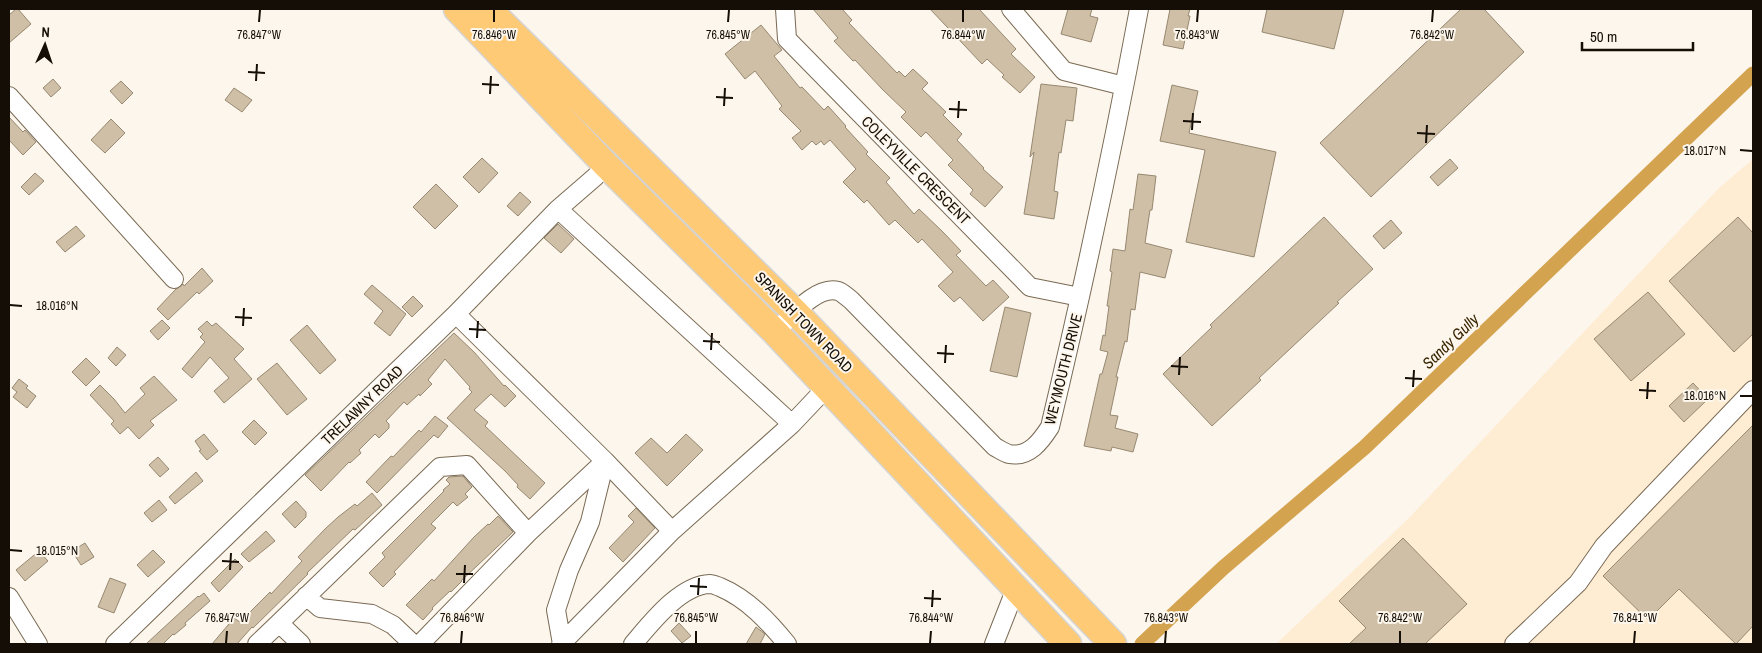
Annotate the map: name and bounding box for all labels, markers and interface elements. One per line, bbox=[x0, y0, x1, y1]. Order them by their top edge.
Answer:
north arrow bbox=[20, 20, 70, 70]
scale bar bbox=[1582, 20, 1693, 52]
text: N bbox=[41, 23, 50, 41]
text: 50 m bbox=[1590, 26, 1617, 47]
text: 76.847°W bbox=[237, 27, 282, 43]
text: 76.846°W bbox=[472, 27, 517, 43]
text: 76.845°W bbox=[706, 27, 751, 43]
text: 76.844°W bbox=[941, 27, 986, 43]
text: 76.843°W bbox=[1175, 27, 1220, 43]
text: 76.842°W bbox=[1410, 27, 1455, 43]
street label: COLEYVILLE CRESCENT bbox=[857, 111, 975, 229]
text: 18.017°N bbox=[1684, 143, 1726, 159]
street label: SPANISH TOWN ROAD bbox=[750, 267, 858, 377]
text: 18.016°N bbox=[36, 298, 78, 314]
water label: Sandy Gully bbox=[1417, 308, 1484, 373]
street label: WEYMOUTH DRIVE bbox=[1039, 311, 1087, 427]
street label: TRELAWNY ROAD bbox=[316, 360, 408, 450]
text: 18.016°N bbox=[1684, 388, 1726, 404]
text: 18.015°N bbox=[36, 543, 78, 559]
text: 76.847°W bbox=[205, 610, 250, 626]
text: 76.846°W bbox=[440, 610, 485, 626]
text: 76.845°W bbox=[674, 610, 719, 626]
text: 76.844°W bbox=[909, 610, 954, 626]
text: 76.843°W bbox=[1144, 610, 1189, 626]
text: 76.842°W bbox=[1378, 610, 1423, 626]
text: 76.841°W bbox=[1613, 610, 1658, 626]

